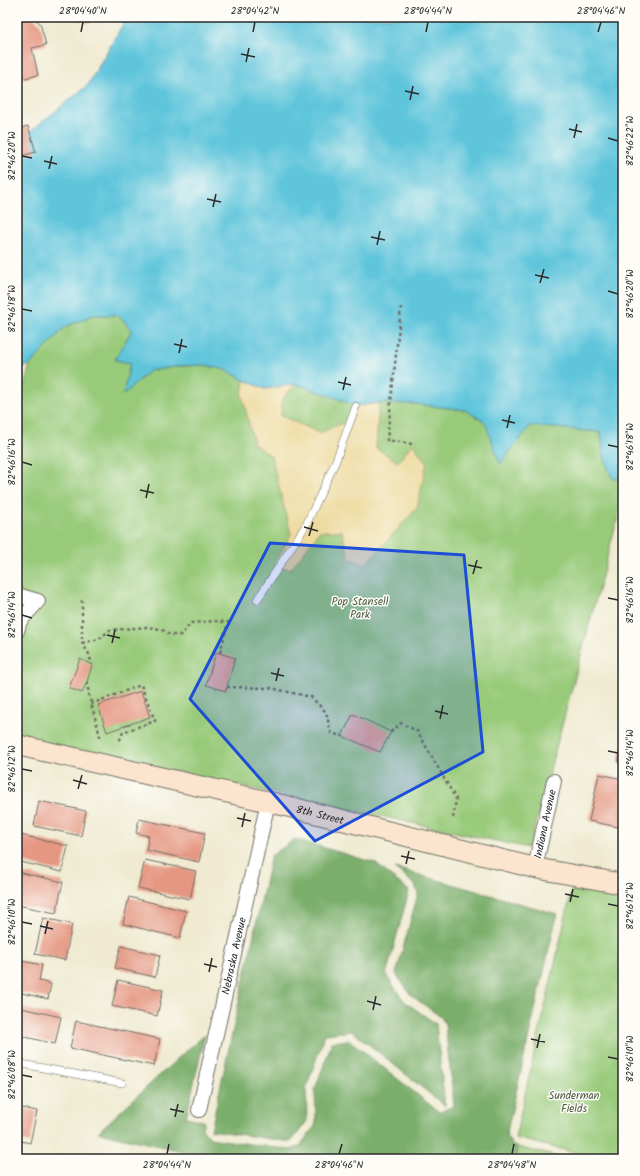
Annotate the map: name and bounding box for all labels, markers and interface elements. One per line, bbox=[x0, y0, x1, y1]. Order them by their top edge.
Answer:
text: 28°04'40"N bbox=[59, 3, 107, 19]
text: 28°04'42"N bbox=[231, 3, 280, 19]
text: 28°04'44"N bbox=[404, 3, 452, 19]
text: 28°04'46"N bbox=[577, 3, 625, 19]
text: 82°46'22"W bbox=[622, 116, 638, 166]
text: 82°46'20"W bbox=[4, 131, 20, 181]
text: 82°46'20"W bbox=[622, 269, 638, 319]
text: 82°46'18"W bbox=[4, 285, 20, 333]
text: 82°46'18"W bbox=[622, 423, 638, 471]
text: 82°46'16"W bbox=[4, 438, 20, 486]
text: 82°46'16"W bbox=[622, 576, 638, 624]
text: 82°46'14"W bbox=[4, 591, 20, 639]
park label: Pop Stansell Park bbox=[332, 593, 389, 624]
text: 82°46'14"W bbox=[622, 729, 638, 777]
text: 82°46'12"W bbox=[4, 745, 20, 793]
street label: Indiana Avenue bbox=[529, 788, 562, 861]
street label: 8th Street bbox=[294, 801, 347, 830]
text: 82°46'12"W bbox=[622, 882, 638, 930]
text: 82°46'10"W bbox=[4, 898, 20, 946]
street label: Nebraska Avenue bbox=[217, 916, 252, 997]
text: 82°46'10"W bbox=[622, 1035, 638, 1083]
text: 82°46'08"W bbox=[4, 1050, 20, 1100]
park label: Sunderman Fields bbox=[549, 1087, 600, 1118]
text: 28°04'44"N bbox=[143, 1157, 191, 1173]
text: 28°04'46"N bbox=[315, 1157, 363, 1173]
text: 28°04'48"N bbox=[488, 1157, 537, 1173]

